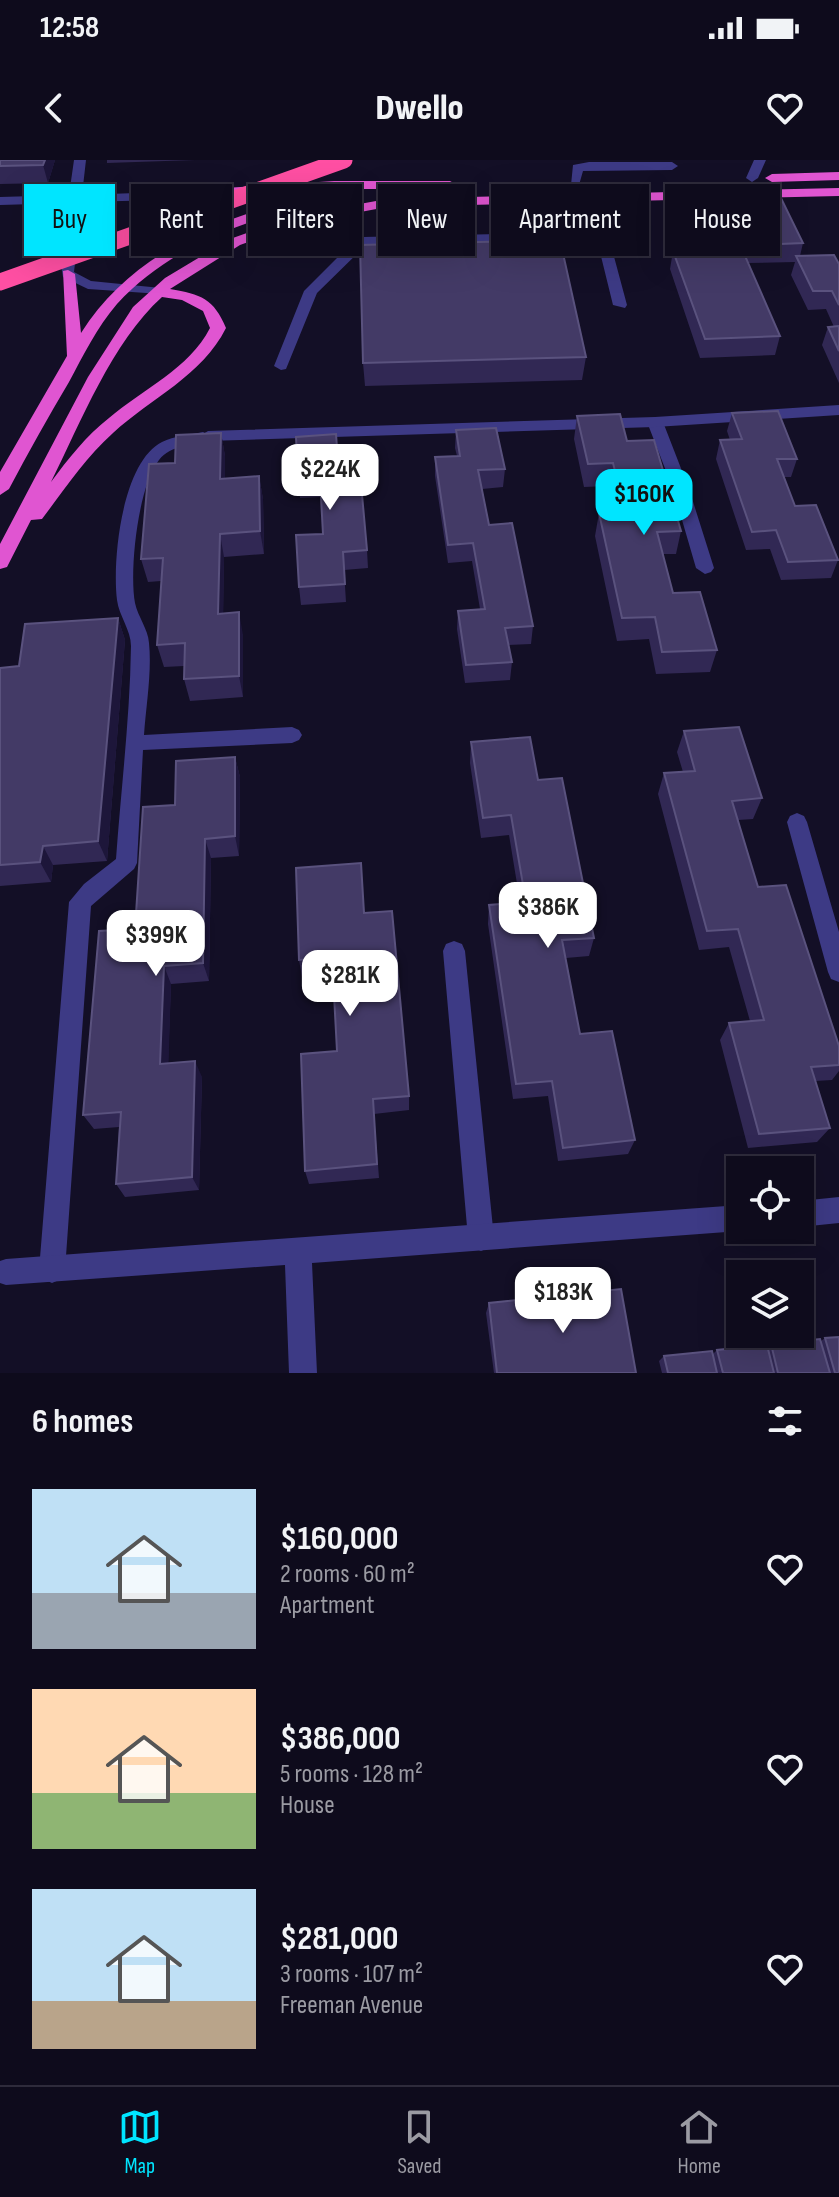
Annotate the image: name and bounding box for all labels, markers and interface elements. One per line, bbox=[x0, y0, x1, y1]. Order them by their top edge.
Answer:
text: 12:58 bbox=[40, 10, 99, 46]
icon: back bbox=[32, 86, 76, 130]
icon: heart bbox=[763, 86, 807, 130]
text: Dwello bbox=[375, 87, 464, 130]
chip: Buy bbox=[24, 184, 115, 256]
chip: Rent bbox=[131, 184, 232, 256]
chip: Filters bbox=[248, 184, 362, 256]
chip: New bbox=[378, 184, 475, 256]
chip: Apartment bbox=[491, 184, 649, 256]
chip: House bbox=[665, 184, 780, 256]
pin: $224K bbox=[274, 444, 386, 512]
text: $224K bbox=[300, 454, 360, 485]
pin: $160K bbox=[588, 469, 700, 537]
text: $160K bbox=[614, 479, 674, 510]
pin: $386K bbox=[492, 882, 604, 950]
text: $386K bbox=[517, 892, 579, 923]
pin: $399K bbox=[100, 910, 212, 978]
text: $399K bbox=[125, 920, 187, 951]
pin: $281K bbox=[294, 950, 406, 1018]
text: $281K bbox=[320, 960, 380, 991]
map controls bbox=[726, 1156, 814, 1348]
button: locate bbox=[726, 1156, 814, 1244]
button: layers bbox=[726, 1260, 814, 1348]
pin: $183K bbox=[507, 1267, 619, 1335]
text: $183K bbox=[533, 1277, 593, 1308]
icon: filters bbox=[763, 1399, 807, 1443]
text: 6 homes bbox=[32, 1401, 133, 1442]
text: $160,000 bbox=[280, 1518, 398, 1559]
icon: home bbox=[96, 1521, 192, 1617]
icon: heart bbox=[763, 1547, 807, 1591]
text: 2 rooms · 60 m² bbox=[280, 1559, 415, 1590]
text: Apartment bbox=[280, 1590, 374, 1621]
text: $386,000 bbox=[280, 1718, 401, 1759]
icon: home bbox=[96, 1721, 192, 1817]
icon: heart bbox=[763, 1747, 807, 1791]
text: 5 rooms · 128 m² bbox=[280, 1759, 423, 1790]
text: House bbox=[280, 1790, 335, 1821]
text: $281,000 bbox=[280, 1918, 399, 1959]
icon: home bbox=[96, 1921, 192, 2017]
icon: heart bbox=[763, 1947, 807, 1991]
text: 3 rooms · 107 m² bbox=[280, 1959, 423, 1990]
text: Freeman Avenue bbox=[280, 1990, 423, 2021]
tab: Map bbox=[118, 2105, 162, 2180]
tab: Saved bbox=[397, 2105, 442, 2180]
tab: Home bbox=[677, 2105, 721, 2180]

